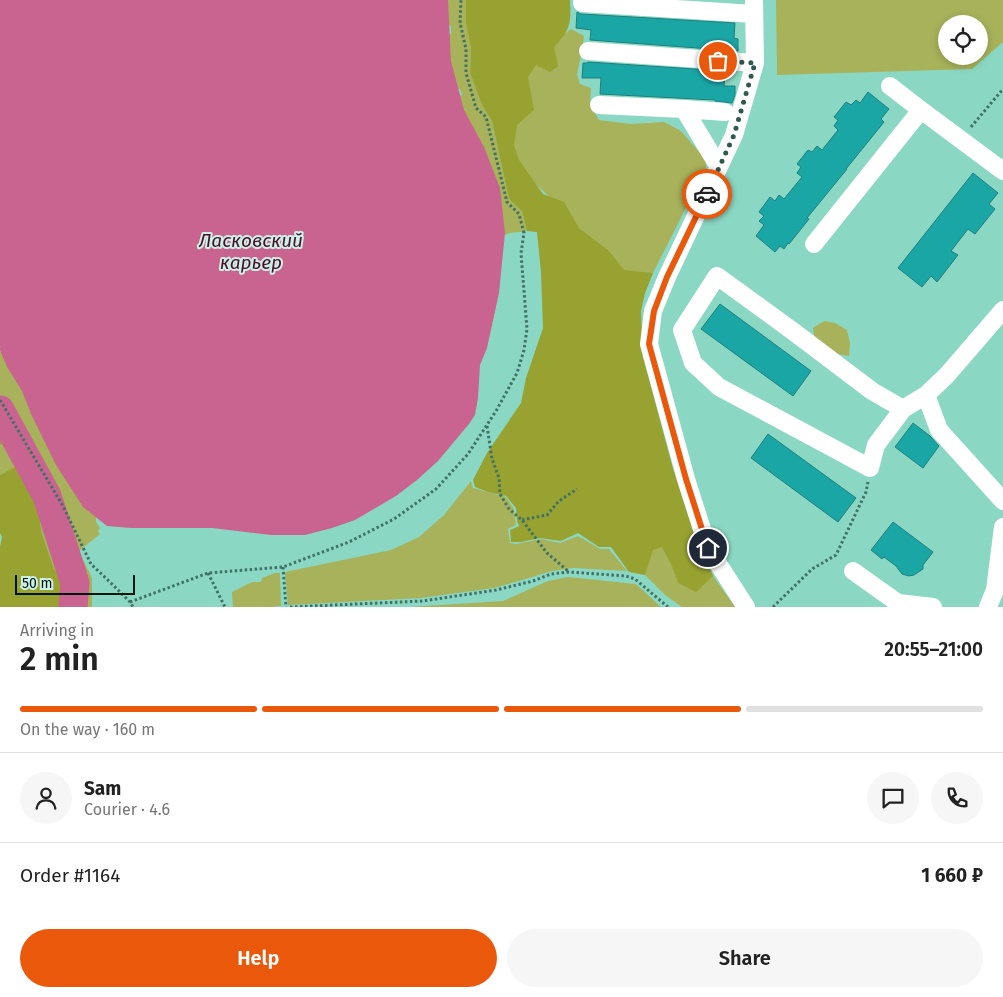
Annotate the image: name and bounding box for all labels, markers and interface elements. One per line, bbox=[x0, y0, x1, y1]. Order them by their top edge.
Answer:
map controls bbox=[938, 15, 988, 65]
button: locate bbox=[938, 15, 988, 65]
pin bbox=[697, 40, 739, 82]
icon: bag bbox=[704, 47, 732, 75]
courier bbox=[682, 169, 732, 219]
icon: car bbox=[693, 180, 721, 208]
water label: Ласковский карьер bbox=[198, 229, 303, 274]
pin bbox=[687, 527, 729, 569]
icon: home bbox=[694, 534, 722, 562]
scale bar bbox=[15, 572, 135, 595]
text: 50 m bbox=[22, 575, 53, 592]
text: Arriving in bbox=[20, 621, 94, 640]
text: 20:55–21:00 bbox=[884, 638, 983, 661]
text: 2 min bbox=[20, 640, 99, 678]
text: On the way · 160 m bbox=[20, 720, 155, 739]
button: person bbox=[20, 772, 72, 824]
button: chat bbox=[867, 772, 919, 824]
button: phone bbox=[931, 772, 983, 824]
text: Sam bbox=[84, 777, 121, 800]
text: Courier · 4.6 bbox=[84, 800, 170, 819]
text: Order #1164 bbox=[20, 864, 120, 887]
text: 1 660 ₽ bbox=[921, 864, 983, 887]
button: Help bbox=[20, 929, 497, 987]
button: Share bbox=[507, 929, 983, 987]

